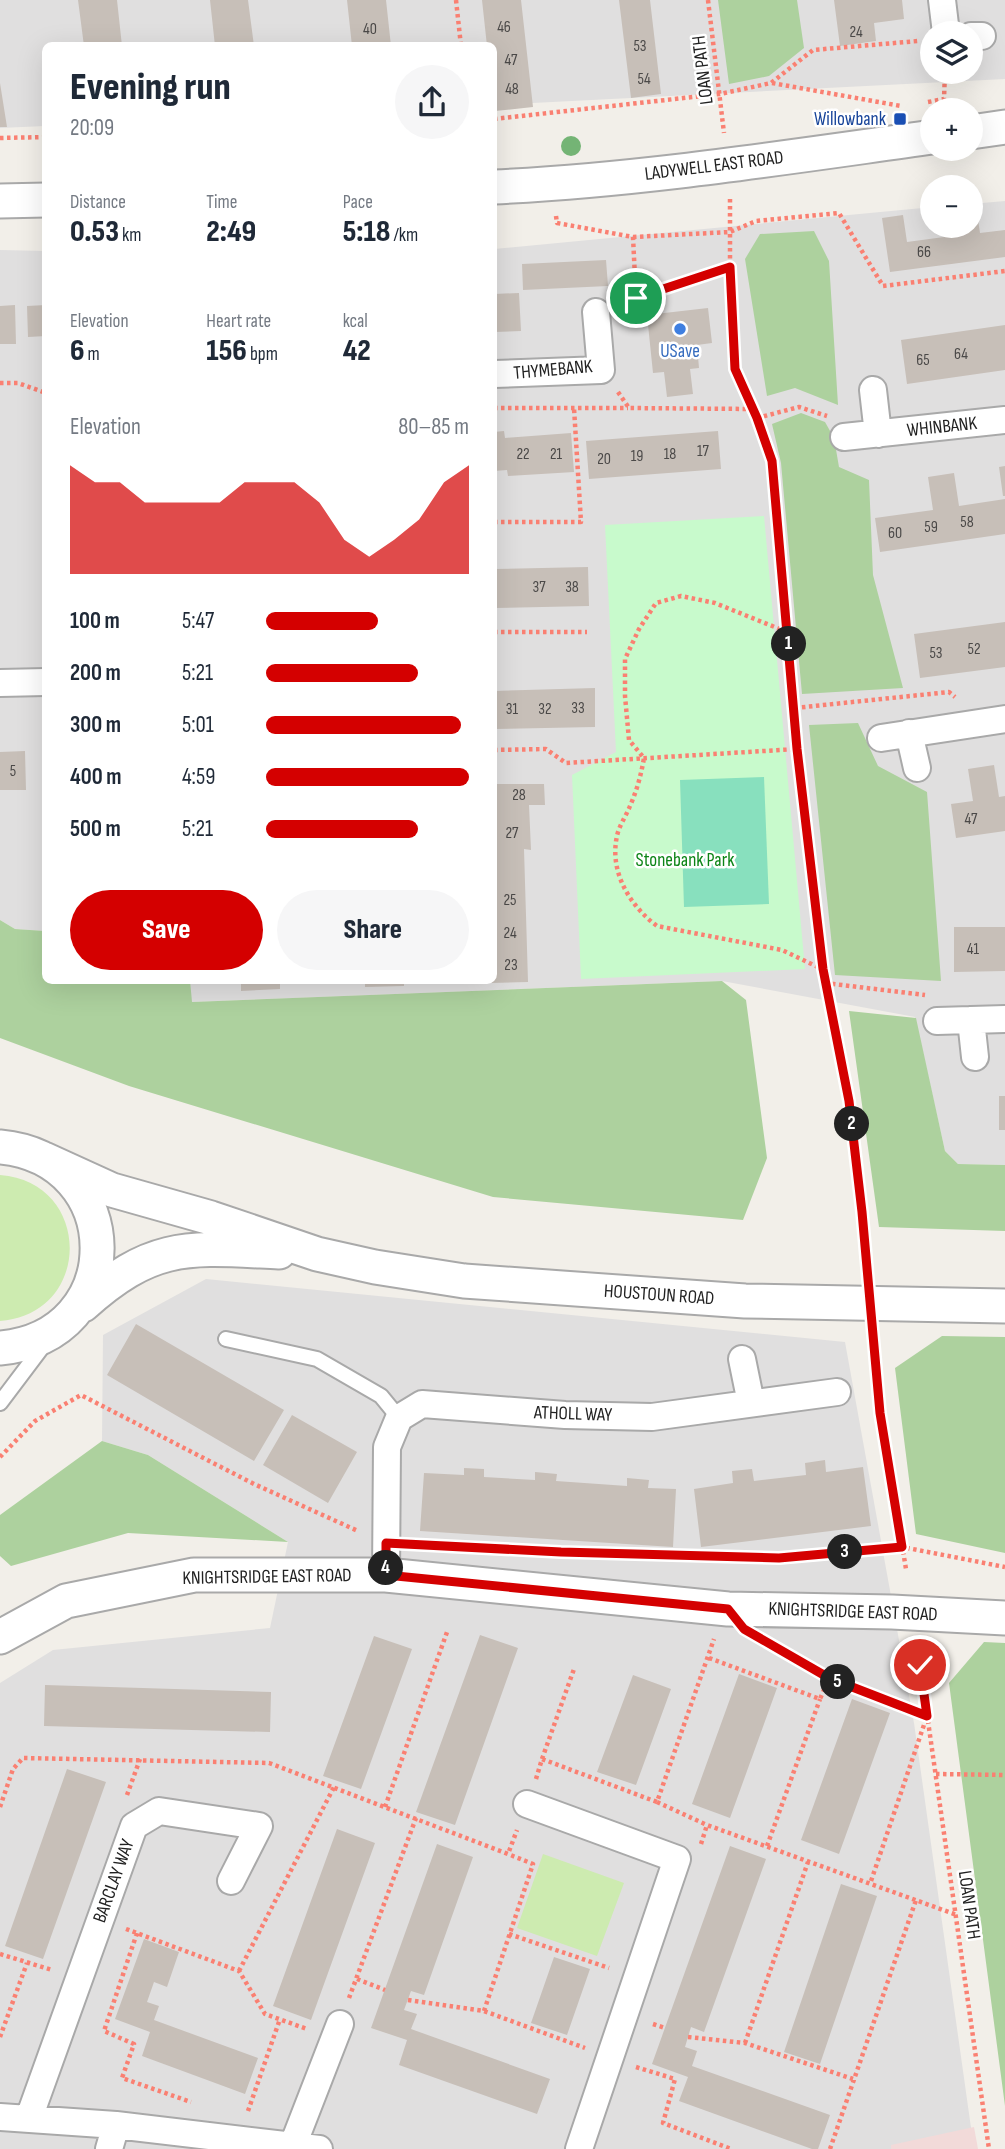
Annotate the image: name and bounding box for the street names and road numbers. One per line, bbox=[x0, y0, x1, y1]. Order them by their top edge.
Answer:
street label: LOAN PATH bbox=[687, 34, 719, 106]
street label: LADYWELL EAST ROAD bbox=[643, 146, 785, 186]
street label: THYMEBANK bbox=[513, 355, 594, 385]
street label: WHINBANK bbox=[906, 412, 979, 442]
street label: HOUSTOUN ROAD bbox=[603, 1280, 715, 1310]
street label: ATHOLL WAY bbox=[532, 1401, 613, 1427]
street label: KNIGHTSRIDGE EAST ROAD bbox=[182, 1564, 352, 1590]
street label: KNIGHTSRIDGE EAST ROAD bbox=[768, 1598, 938, 1626]
street label: BARCLAY WAY bbox=[88, 1836, 140, 1926]
street label: LOAN PATH bbox=[953, 1869, 985, 1941]

